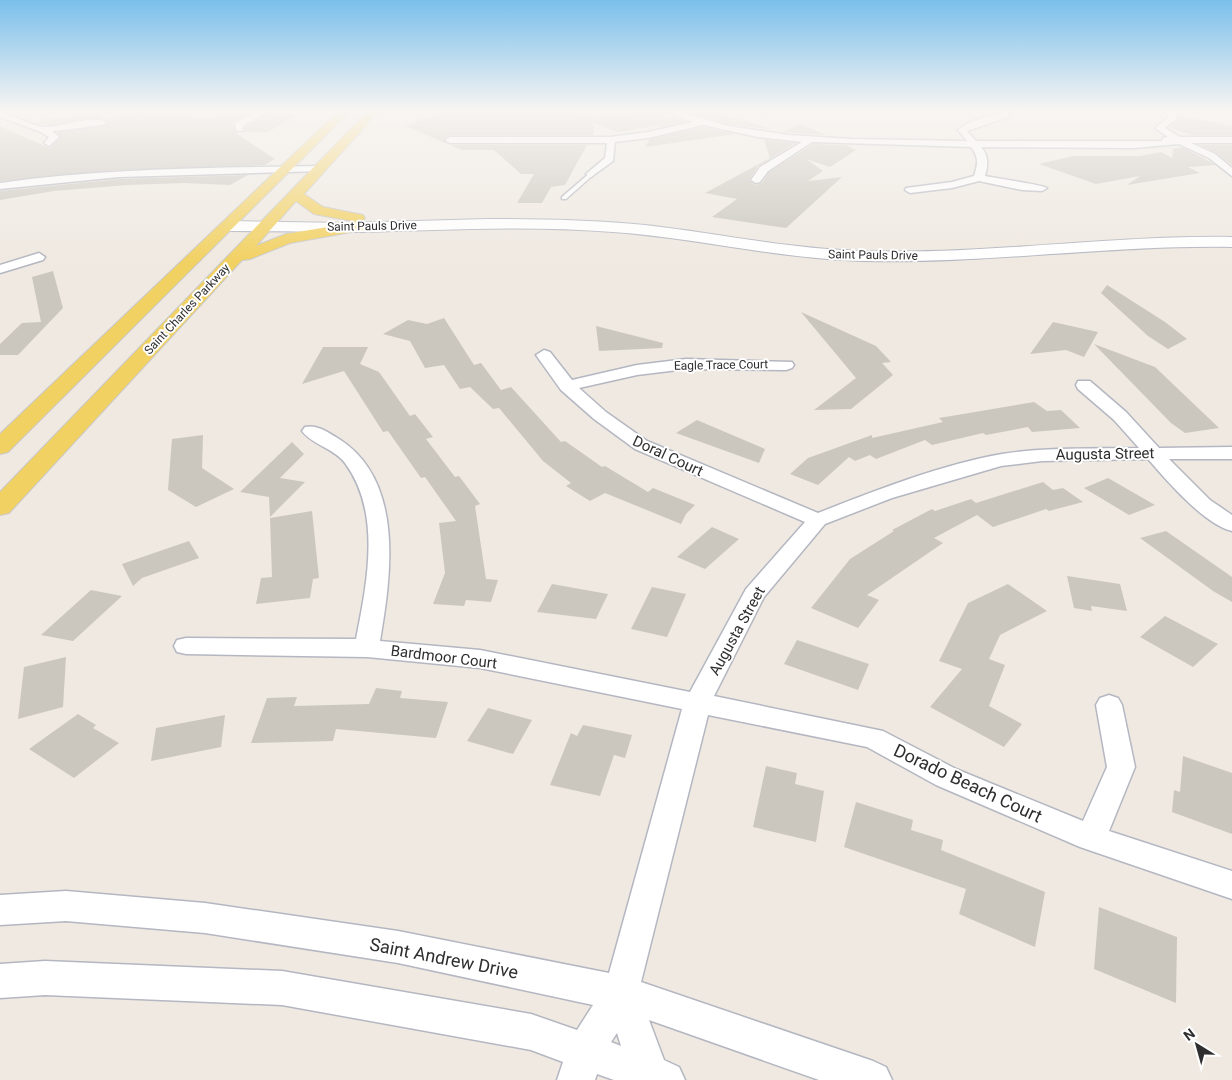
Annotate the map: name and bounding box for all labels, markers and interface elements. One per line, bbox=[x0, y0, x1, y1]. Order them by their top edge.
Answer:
street label: Saint Pauls Drive bbox=[327, 218, 417, 234]
street label: Saint Pauls Drive bbox=[828, 247, 918, 263]
street label: Saint Charles Parkway bbox=[141, 261, 233, 357]
street label: Eagle Trace Court bbox=[674, 357, 768, 373]
street label: Doral Court bbox=[630, 432, 706, 480]
street label: Augusta Street bbox=[1055, 444, 1155, 464]
street label: Augusta Street bbox=[705, 583, 769, 679]
street label: Bardmoor Court bbox=[390, 642, 498, 672]
street label: Dorado Beach Court bbox=[891, 739, 1046, 827]
street label: Saint Andrew Drive bbox=[368, 933, 520, 983]
north arrow bbox=[1172, 1020, 1222, 1070]
text: N bbox=[1180, 1025, 1198, 1044]

